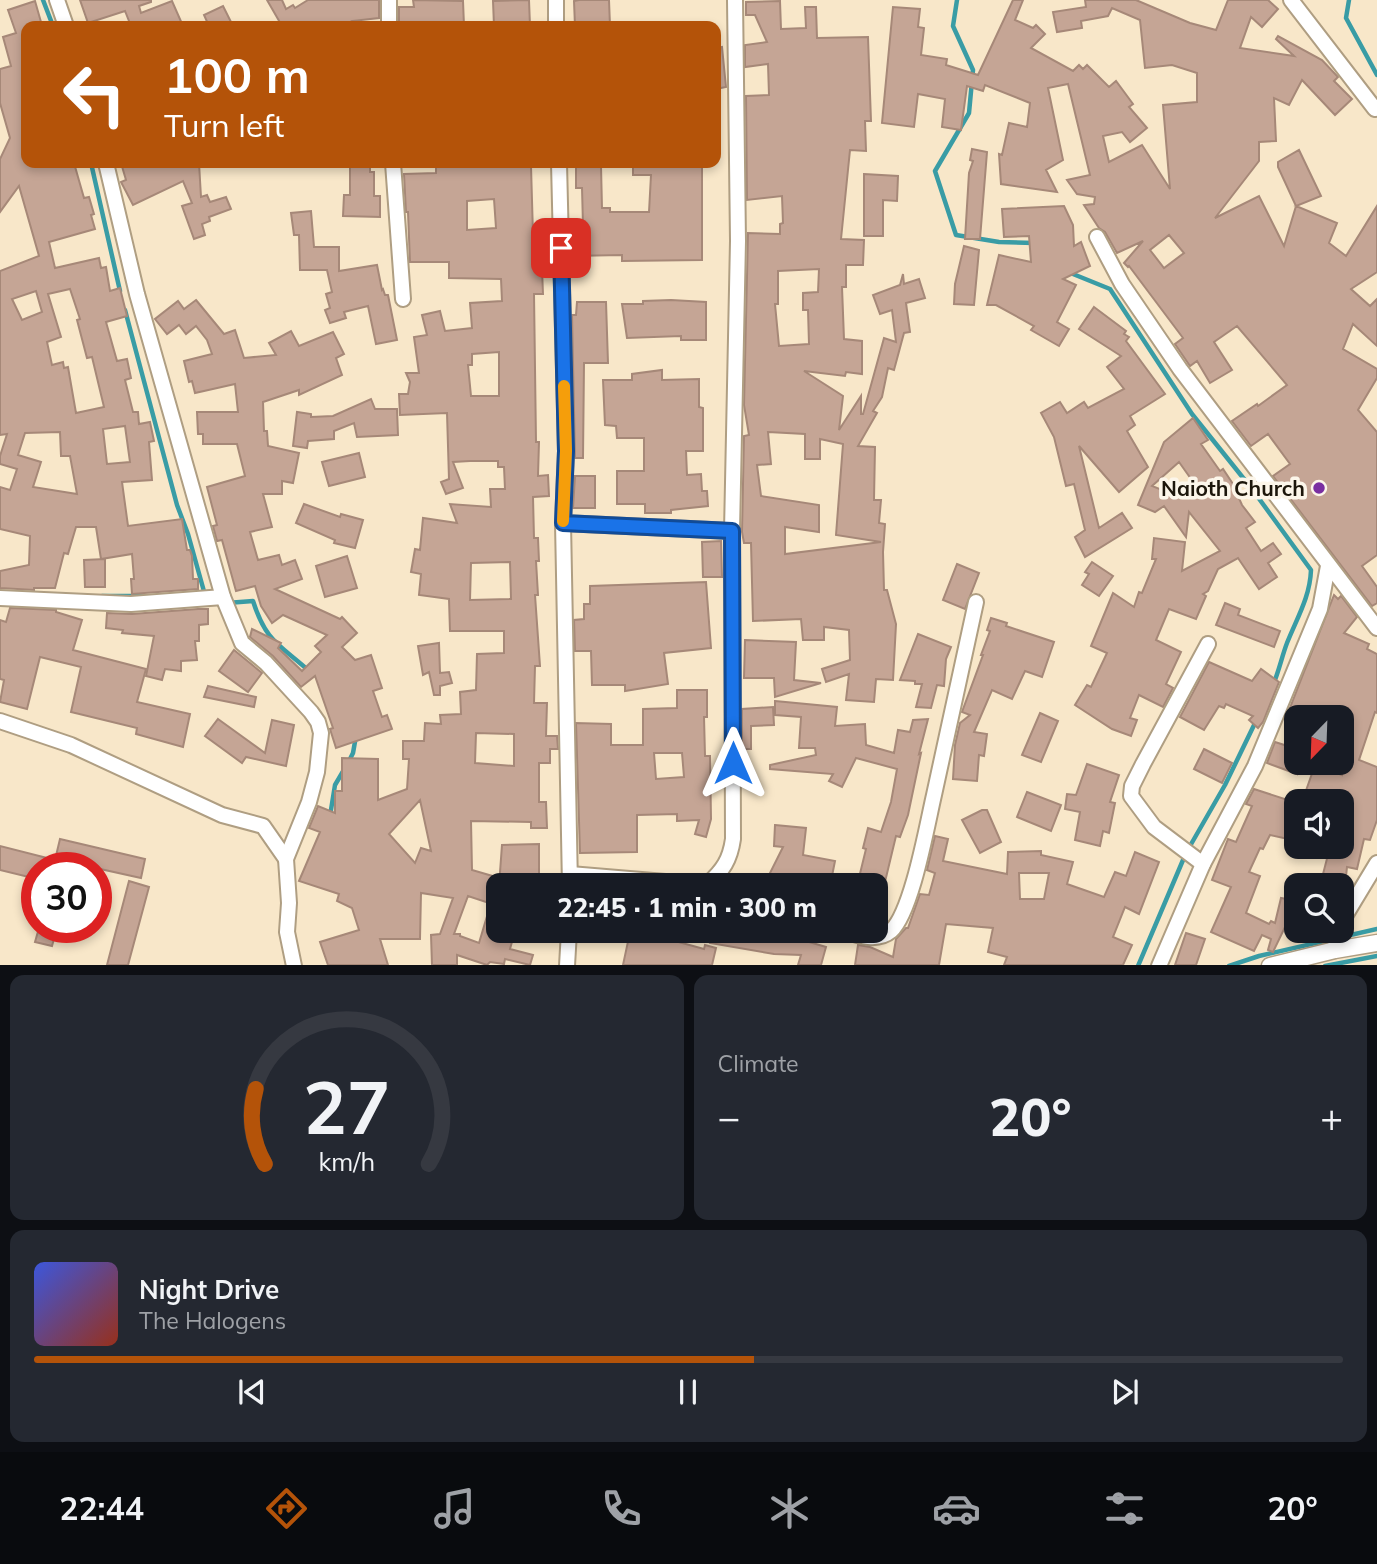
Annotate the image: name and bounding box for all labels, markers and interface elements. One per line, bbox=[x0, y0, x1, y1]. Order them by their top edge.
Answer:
text: 100 m bbox=[164, 44, 310, 105]
icon: left bbox=[49, 49, 140, 140]
text: Turn left bbox=[164, 105, 284, 145]
pin bbox=[531, 218, 591, 278]
icon: arrive bbox=[542, 229, 580, 267]
place label: Naioth Church bbox=[1161, 475, 1305, 501]
marker: Naioth Church bbox=[1311, 480, 1327, 496]
north arrow bbox=[1284, 705, 1354, 775]
map controls bbox=[1284, 705, 1354, 943]
position arrow bbox=[696, 726, 770, 800]
button: sound bbox=[1284, 789, 1354, 859]
speed limit sign: 30 bbox=[21, 852, 112, 943]
button: search bbox=[1284, 873, 1354, 943]
text: 22:45 · 1 min · 300 m bbox=[557, 891, 817, 924]
text: Climate bbox=[718, 1049, 799, 1078]
text: 27 bbox=[303, 1061, 390, 1152]
text: 20° bbox=[989, 1084, 1071, 1149]
text: − bbox=[718, 1093, 740, 1141]
text: + bbox=[1320, 1093, 1343, 1141]
text: km/h bbox=[318, 1145, 375, 1176]
text: Night Drive bbox=[139, 1273, 279, 1306]
text: The Halogens bbox=[139, 1306, 286, 1335]
icon: previous bbox=[233, 1373, 271, 1411]
icon: pause bbox=[669, 1373, 707, 1411]
icon: next bbox=[1106, 1373, 1144, 1411]
icon: directions bbox=[262, 1484, 311, 1533]
icon: music bbox=[430, 1484, 479, 1533]
icon: phone bbox=[597, 1484, 646, 1533]
icon: climate bbox=[765, 1484, 814, 1533]
icon: car bbox=[932, 1484, 981, 1533]
icon: filters bbox=[1100, 1484, 1149, 1533]
text: 22:44 bbox=[59, 1488, 144, 1528]
text: 20° bbox=[1267, 1488, 1318, 1528]

